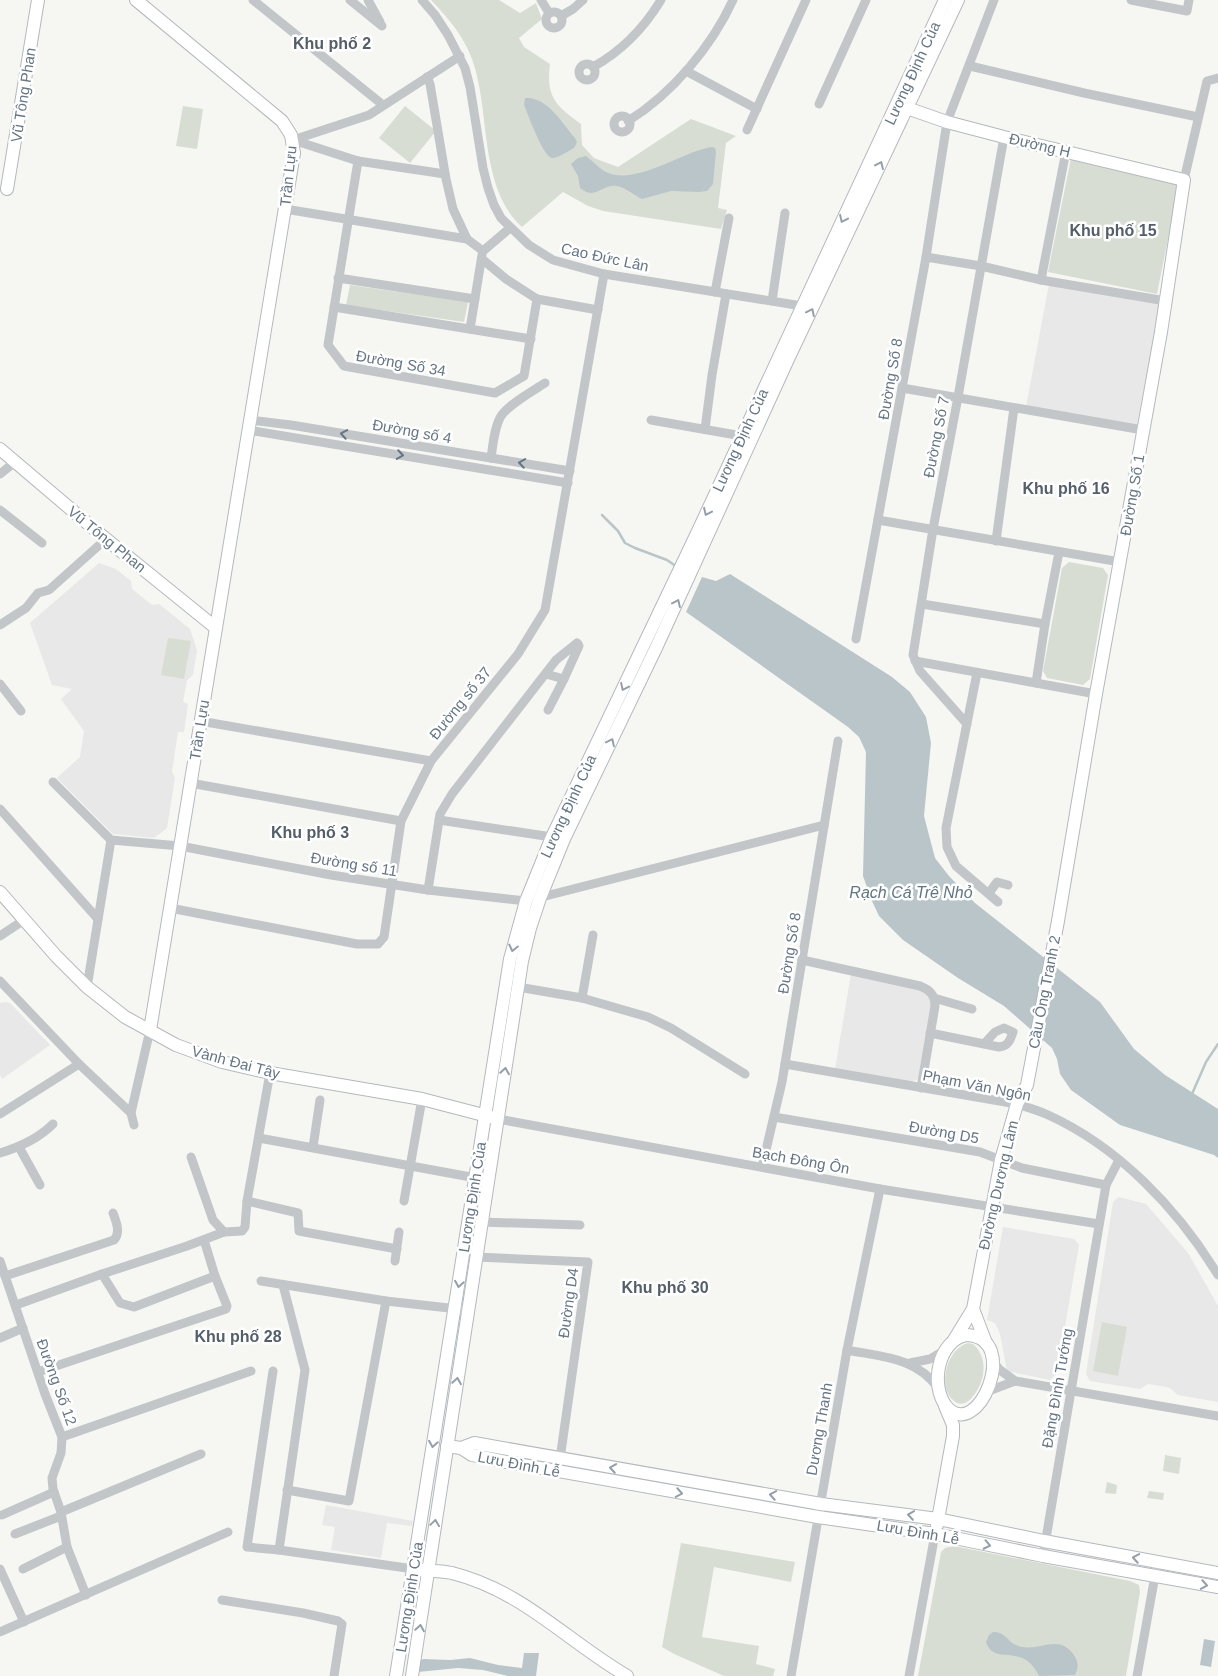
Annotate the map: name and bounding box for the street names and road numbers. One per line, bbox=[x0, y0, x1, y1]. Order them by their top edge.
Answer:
street label: Lương Định Của bbox=[881, 18, 944, 127]
street label: Vũ Tông Phan bbox=[7, 46, 39, 144]
street label: Đường H bbox=[1008, 130, 1072, 160]
street label: Trần Lựu bbox=[276, 145, 300, 207]
street label: Cao Đức Lân bbox=[560, 239, 650, 275]
street label: Đường Số 8 bbox=[874, 337, 906, 421]
street label: Đường Số 34 bbox=[355, 347, 447, 379]
street label: Lương Định Của bbox=[709, 385, 772, 494]
street label: Đường Số 7 bbox=[920, 395, 952, 479]
street label: Đường số 4 bbox=[371, 416, 453, 446]
street label: Đường Số 1 bbox=[1116, 453, 1148, 537]
street label: Vũ Tông Phan bbox=[64, 502, 150, 576]
street label: Đường số 37 bbox=[426, 663, 494, 743]
street label: Trần Lựu bbox=[186, 698, 212, 762]
street label: Lương Định Của bbox=[537, 751, 600, 860]
street label: Đường số 11 bbox=[310, 849, 398, 879]
street label: Đường Số 8 bbox=[774, 911, 804, 995]
street label: Cầu Ông Tranh 2 bbox=[1025, 934, 1063, 1050]
street label: Vành Đai Tây bbox=[190, 1042, 282, 1082]
street label: Phạm Văn Ngôn bbox=[921, 1066, 1033, 1104]
street label: Đường D5 bbox=[908, 1117, 980, 1147]
street label: Đường Dương Lâm bbox=[975, 1119, 1021, 1251]
street label: Lương Định Của bbox=[455, 1140, 489, 1253]
street label: Bạch Đông Ôn bbox=[751, 1143, 851, 1177]
street label: Đường D4 bbox=[555, 1267, 581, 1339]
street label: Đặng Đình Tướng bbox=[1038, 1327, 1076, 1449]
street label: Đường Số 12 bbox=[33, 1336, 81, 1428]
street label: Dương Thanh bbox=[802, 1381, 836, 1477]
street label: Lưu Đình Lễ bbox=[476, 1448, 562, 1480]
street label: Lưu Đình Lễ bbox=[875, 1516, 961, 1548]
street label: Lương Định Của bbox=[392, 1540, 426, 1653]

